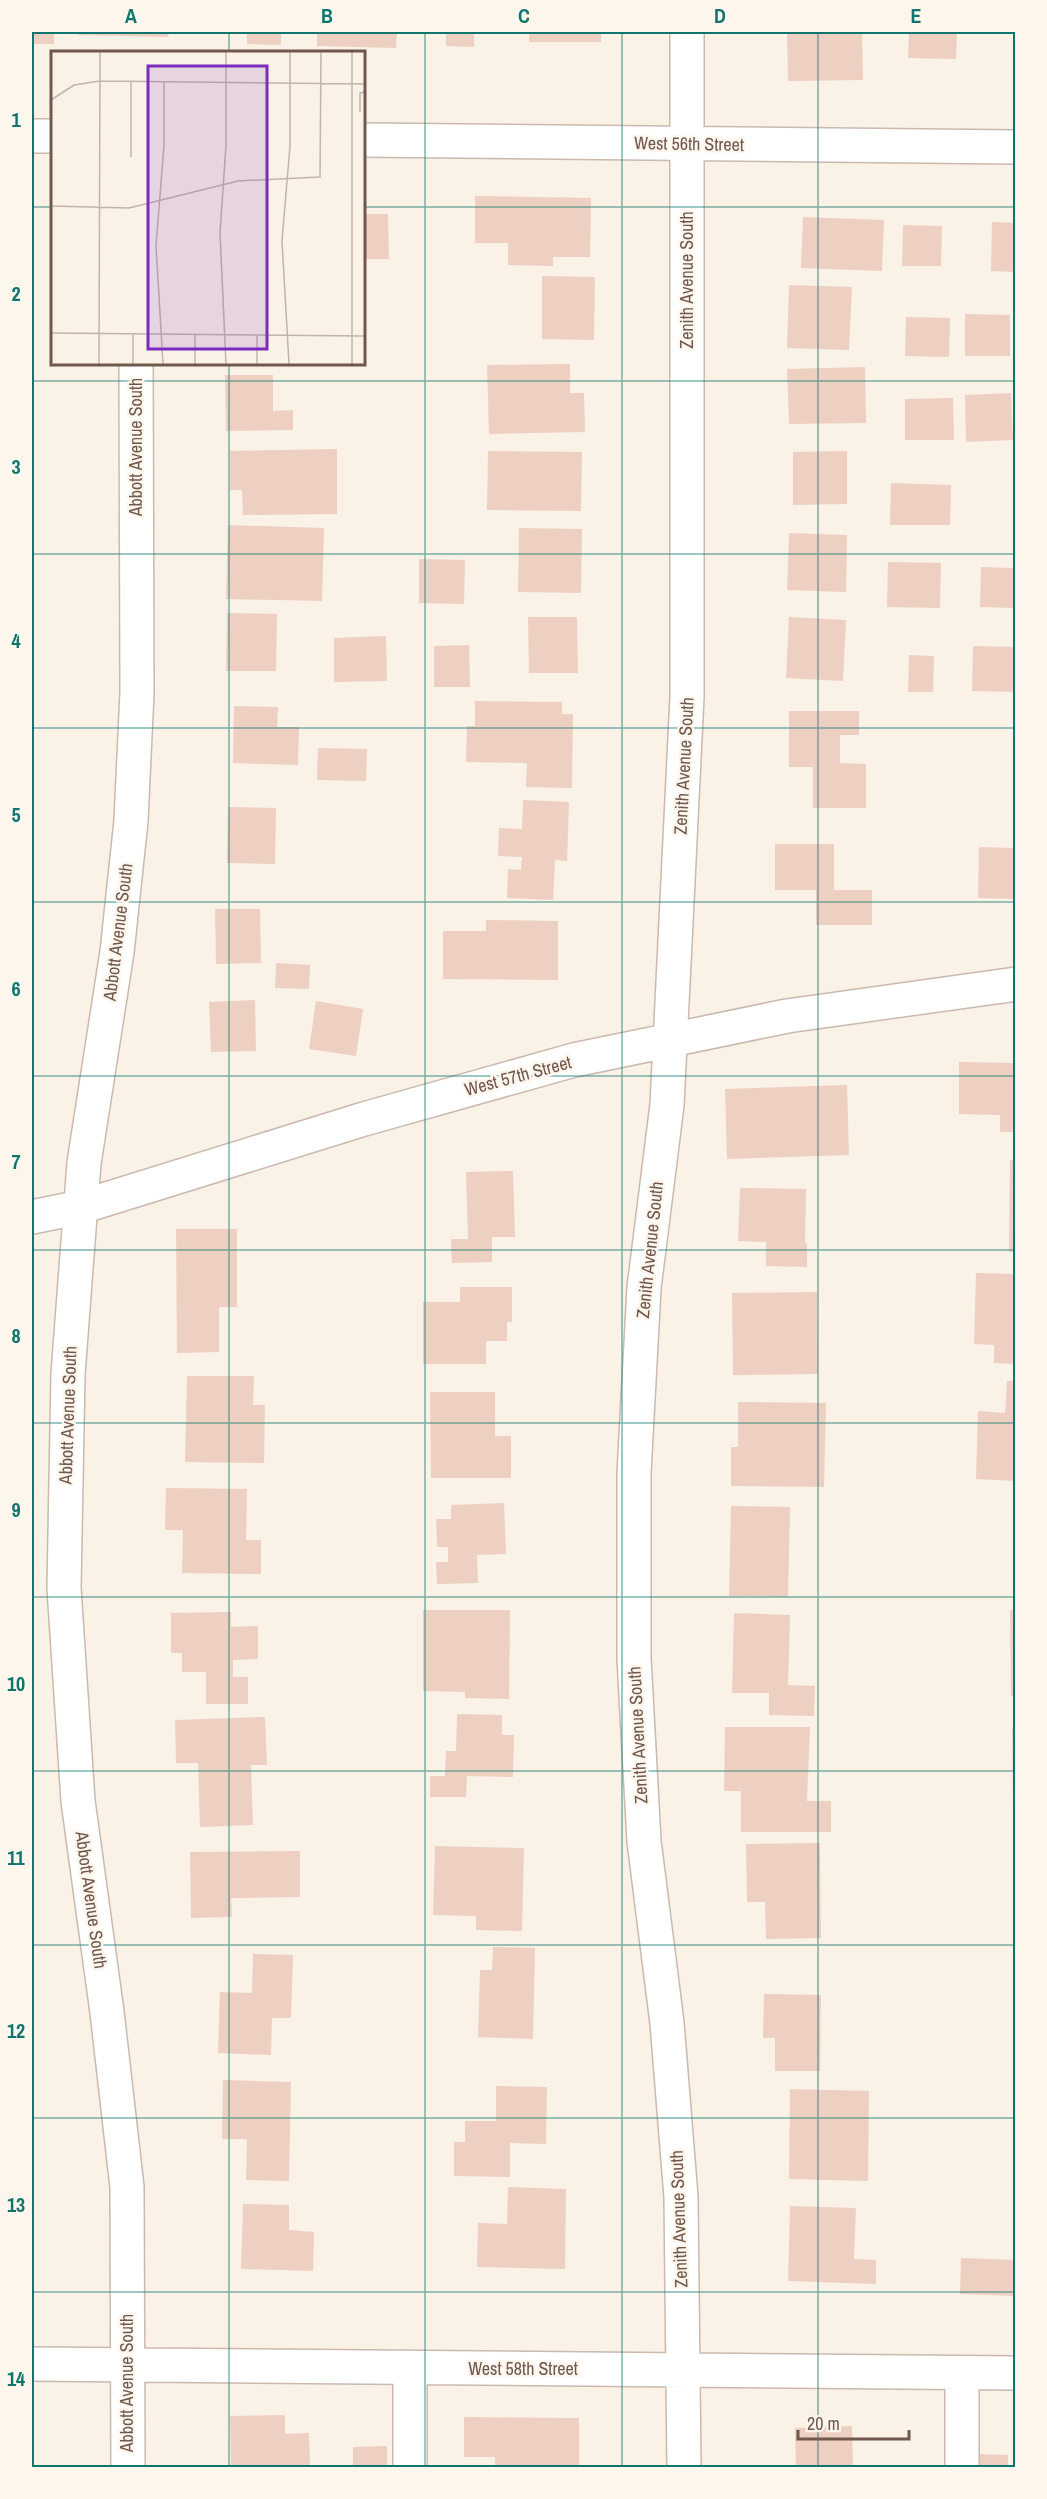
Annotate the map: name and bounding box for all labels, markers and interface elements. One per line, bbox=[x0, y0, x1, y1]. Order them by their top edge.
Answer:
text: A bbox=[125, 2, 137, 29]
text: B bbox=[321, 2, 333, 29]
text: C bbox=[518, 2, 530, 29]
text: D bbox=[714, 2, 726, 29]
text: E bbox=[911, 2, 922, 29]
inset map bbox=[51, 51, 364, 364]
text: 1 bbox=[11, 106, 21, 133]
street label: West 56th Street bbox=[634, 130, 744, 157]
street label: Zenith Avenue South bbox=[674, 211, 699, 349]
text: 2 bbox=[11, 280, 21, 307]
street label: Abbott Avenue South bbox=[123, 378, 148, 517]
text: 3 bbox=[11, 453, 21, 480]
text: 4 bbox=[11, 627, 21, 654]
street label: Zenith Avenue South bbox=[667, 697, 700, 835]
text: 5 bbox=[11, 801, 21, 828]
street label: Abbott Avenue South bbox=[97, 862, 138, 1003]
text: 6 bbox=[11, 975, 21, 1002]
street label: West 57th Street bbox=[462, 1049, 574, 1102]
text: 7 bbox=[11, 1148, 21, 1175]
street label: Zenith Avenue South bbox=[630, 1180, 669, 1320]
text: 8 bbox=[11, 1322, 21, 1349]
street label: Abbott Avenue South bbox=[53, 1345, 82, 1486]
text: 9 bbox=[11, 1496, 21, 1523]
street label: Zenith Avenue South bbox=[621, 1666, 654, 1804]
text: 10 bbox=[7, 1670, 25, 1697]
street label: Abbott Avenue South bbox=[69, 1829, 114, 1970]
text: 11 bbox=[7, 1844, 26, 1871]
text: 12 bbox=[7, 2017, 25, 2044]
street label: Zenith Avenue South bbox=[664, 2150, 693, 2288]
text: 13 bbox=[7, 2191, 25, 2218]
street label: Abbott Avenue South bbox=[114, 2314, 139, 2453]
street label: West 58th Street bbox=[468, 2356, 578, 2381]
text: 14 bbox=[7, 2365, 25, 2392]
scale bar bbox=[798, 2403, 909, 2441]
text: 20 m bbox=[807, 2411, 840, 2436]

